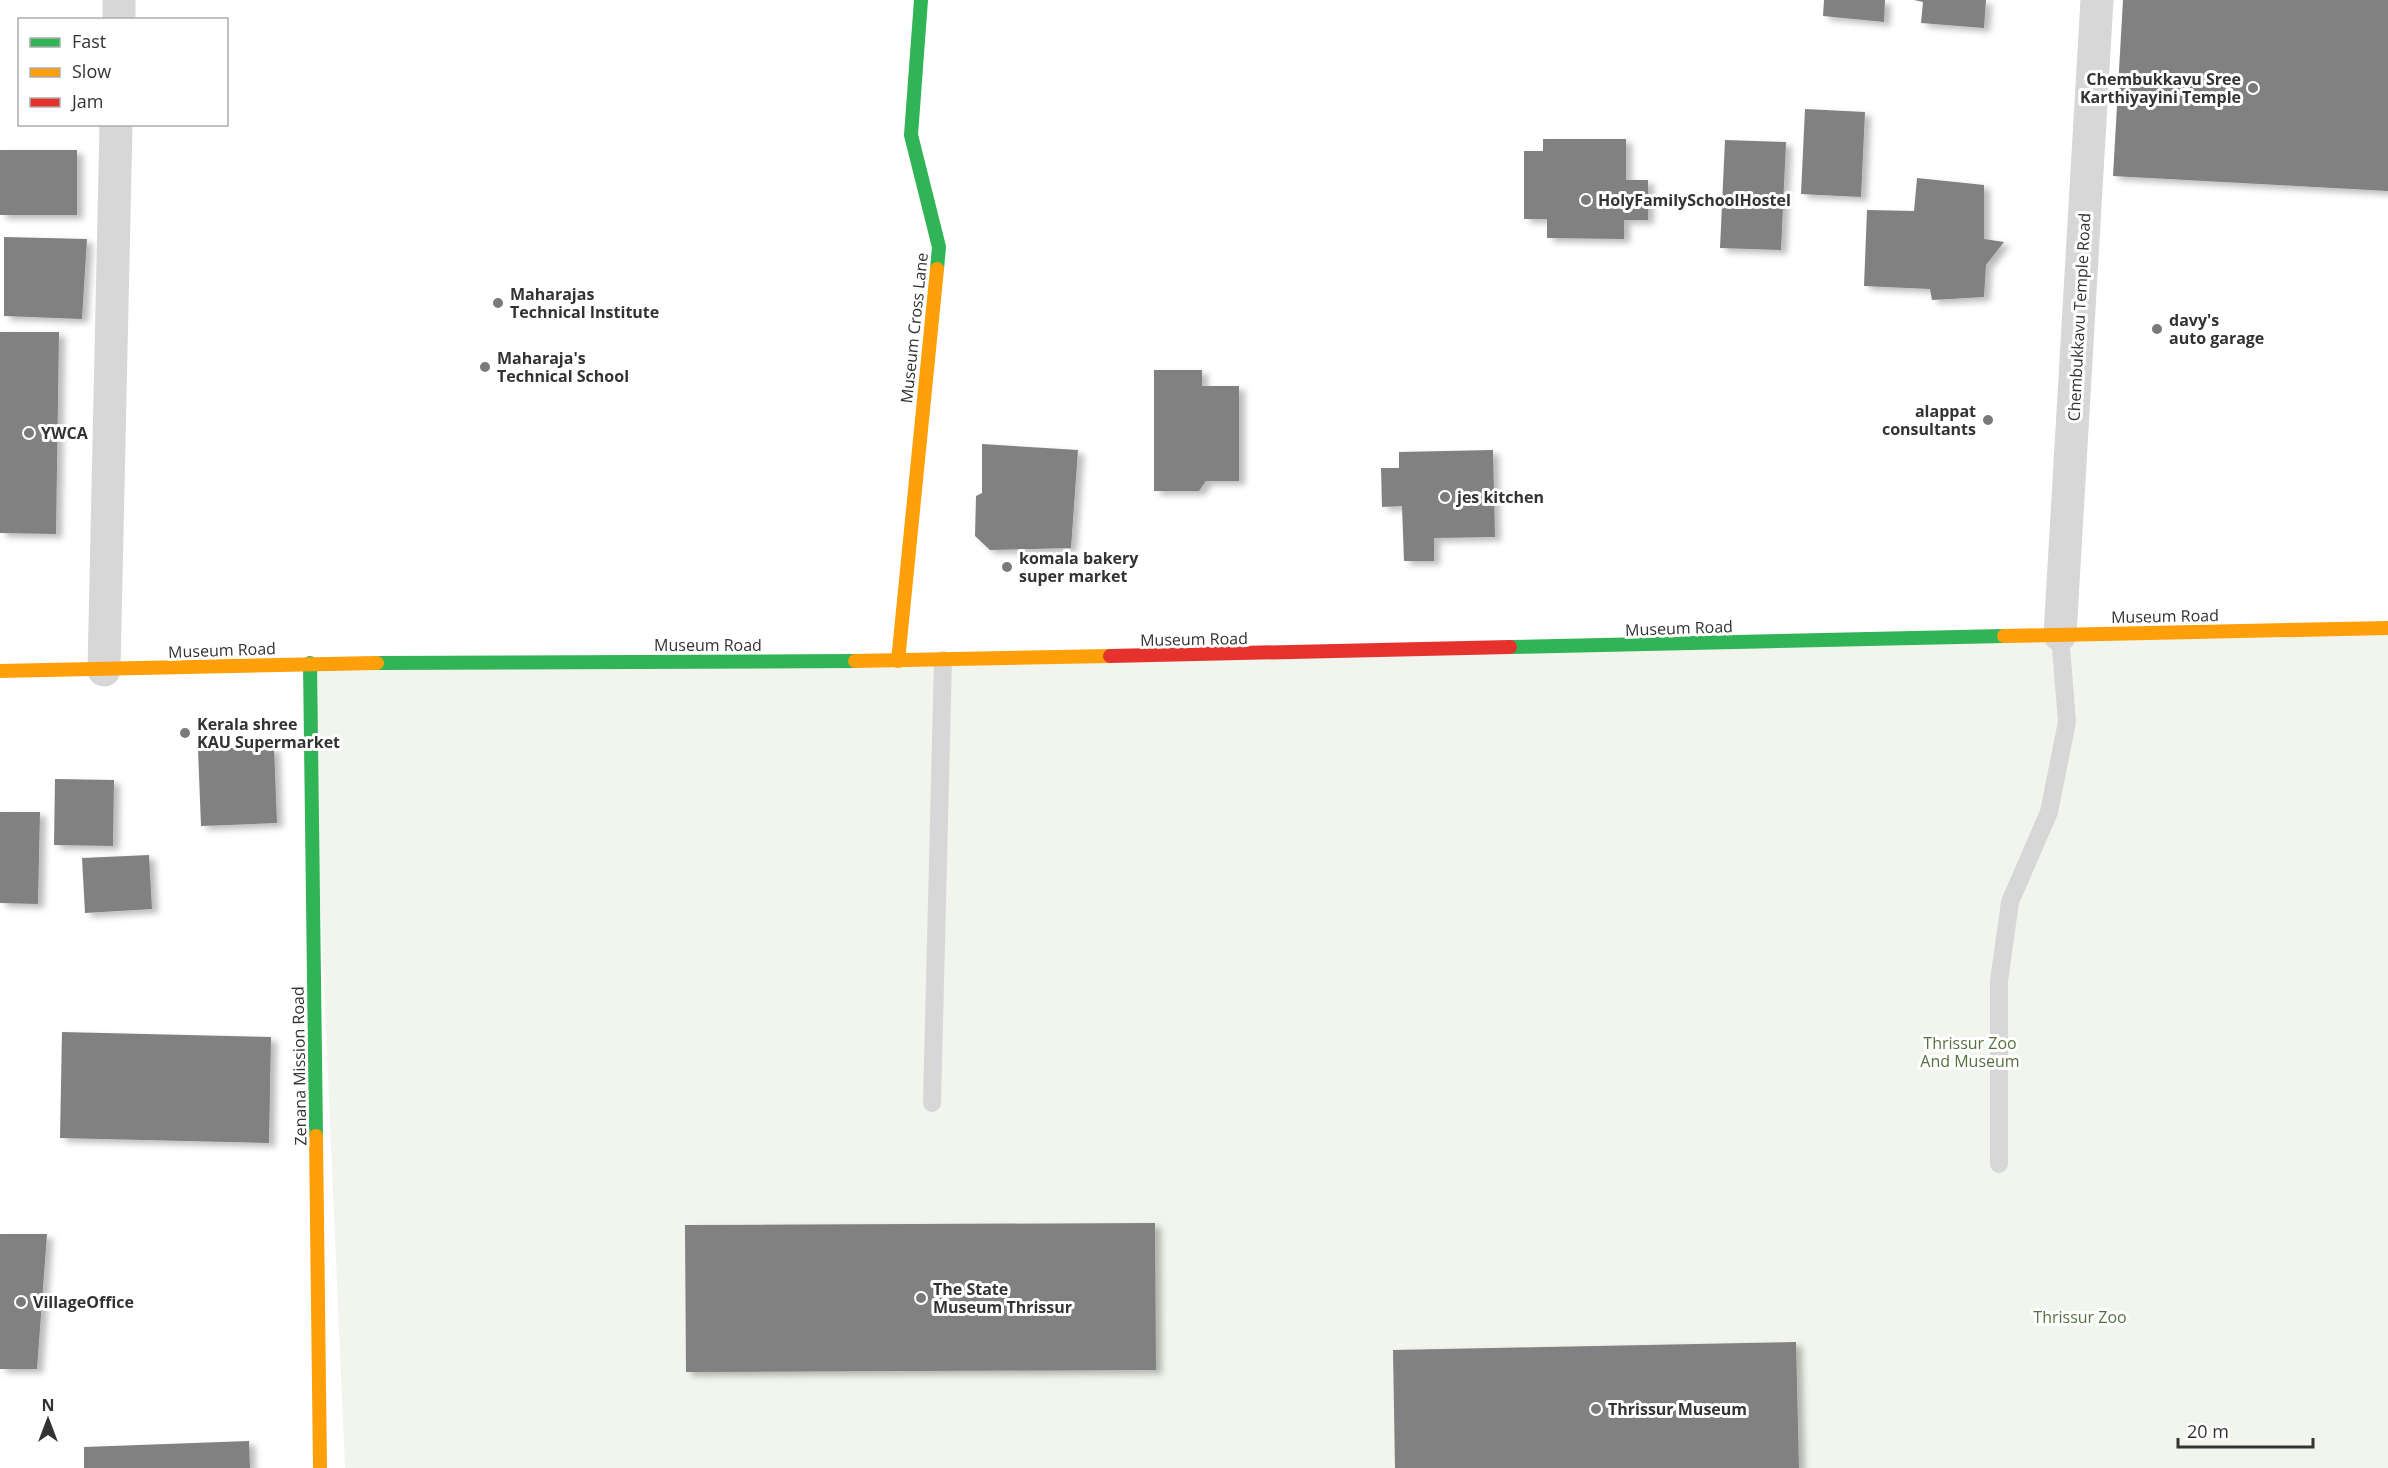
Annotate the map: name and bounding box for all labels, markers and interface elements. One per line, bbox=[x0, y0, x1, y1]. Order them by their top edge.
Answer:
legend bbox=[18, 18, 228, 126]
text: Fast bbox=[72, 29, 106, 53]
text: Slow bbox=[72, 59, 111, 83]
place label: Chembukkavu Sree Karthiyayini Temple bbox=[2080, 68, 2241, 108]
marker: Chembukkavu Sree Karthiyayini Temple bbox=[2246, 81, 2260, 95]
text: Jam bbox=[70, 89, 104, 113]
place label: HolyFamilySchoolHostel bbox=[1598, 189, 1791, 211]
marker: HolyFamilySchoolHostel bbox=[1579, 193, 1593, 207]
street label: Chembukkavu Temple Road bbox=[2063, 212, 2095, 422]
street label: Museum Cross Lane bbox=[895, 252, 933, 404]
place label: Maharajas Technical Institute bbox=[510, 283, 659, 323]
marker: Maharajas Technical Institute bbox=[491, 296, 505, 310]
place label: davy's auto garage bbox=[2169, 309, 2264, 349]
marker: davy's auto garage bbox=[2150, 322, 2164, 336]
place label: Maharaja's Technical School bbox=[497, 347, 629, 387]
marker: Maharaja's Technical School bbox=[478, 360, 492, 374]
place label: alappat consultants bbox=[1882, 400, 1976, 440]
marker: alappat consultants bbox=[1981, 413, 1995, 427]
place label: YWCA bbox=[41, 422, 89, 444]
marker: YWCA bbox=[22, 426, 36, 440]
place label: jes kitchen bbox=[1455, 486, 1544, 508]
marker: jes kitchen bbox=[1438, 490, 1452, 504]
place label: komala bakery super market bbox=[1019, 547, 1139, 587]
marker: komala bakery super market bbox=[1000, 560, 1014, 574]
street label: Museum Road bbox=[2111, 604, 2219, 628]
street label: Museum Road bbox=[1625, 615, 1733, 641]
street label: Museum Road bbox=[1140, 627, 1248, 651]
street label: Museum Road bbox=[654, 634, 762, 656]
street label: Museum Road bbox=[168, 637, 276, 663]
place label: Kerala shree KAU Supermarket bbox=[197, 713, 340, 753]
marker: Kerala shree KAU Supermarket bbox=[178, 726, 192, 740]
street label: Zenana Mission Road bbox=[287, 986, 311, 1146]
park label: Thrissur Zoo And Museum bbox=[1920, 1032, 2020, 1072]
place label: The State Museum Thrissur bbox=[933, 1278, 1072, 1318]
place label: VillageOffice bbox=[33, 1291, 134, 1313]
marker: The State Museum Thrissur bbox=[914, 1291, 928, 1305]
marker: VillageOffice bbox=[14, 1295, 28, 1309]
park label: Thrissur Zoo bbox=[2033, 1306, 2127, 1328]
north arrow bbox=[18, 1390, 78, 1450]
text: N bbox=[41, 1394, 55, 1416]
place label: Thrissur Museum bbox=[1608, 1398, 1747, 1420]
marker: Thrissur Museum bbox=[1589, 1402, 1603, 1416]
scale bar bbox=[2178, 1411, 2313, 1449]
text: 20 m bbox=[2187, 1419, 2229, 1443]

